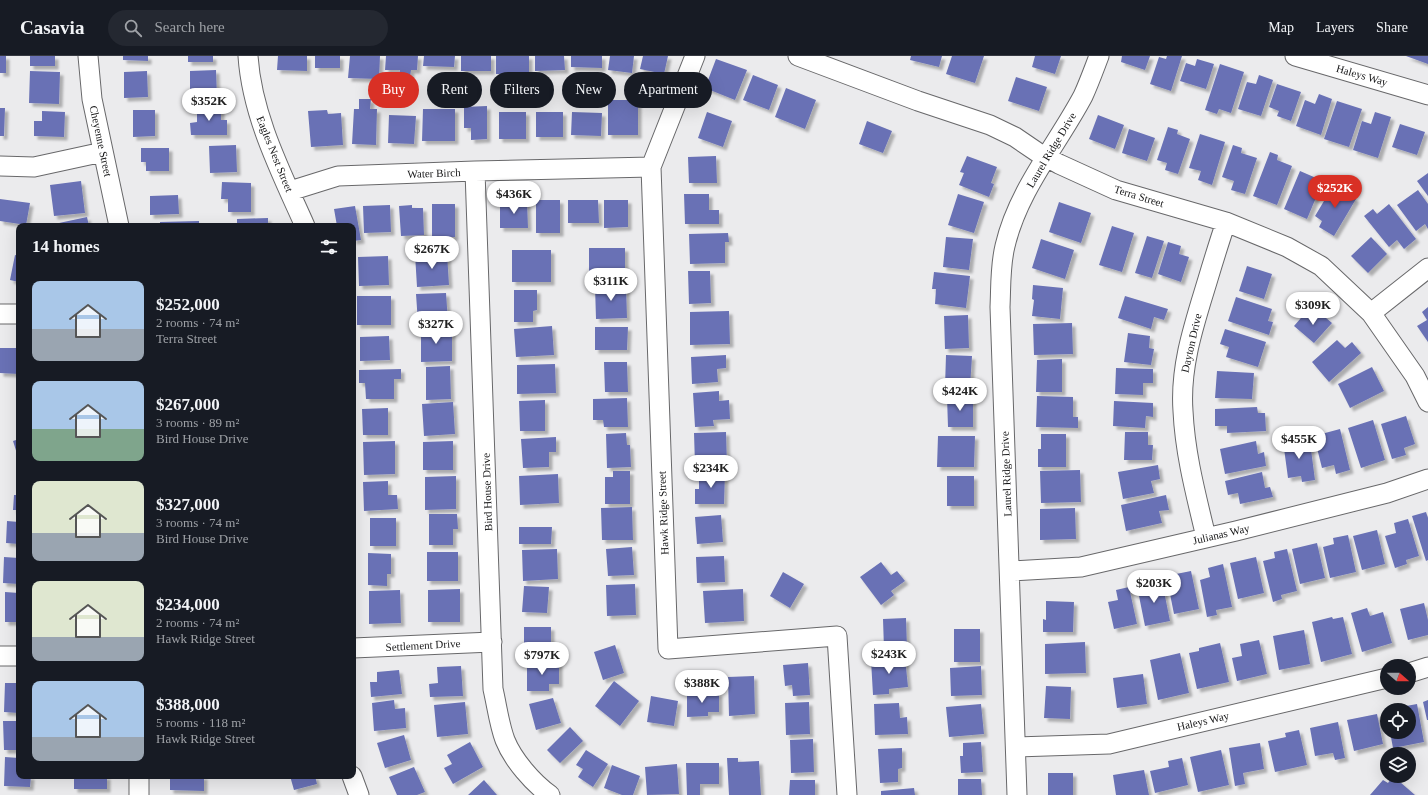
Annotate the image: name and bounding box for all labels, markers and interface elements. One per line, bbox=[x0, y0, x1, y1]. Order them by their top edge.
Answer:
search box bbox=[108, 10, 388, 46]
text: Casavia bbox=[20, 17, 84, 38]
icon: search bbox=[122, 17, 144, 39]
text: Search here bbox=[154, 19, 225, 35]
text: Map bbox=[1268, 20, 1294, 35]
text: Layers bbox=[1316, 20, 1354, 35]
text: Share bbox=[1376, 20, 1408, 35]
street label: Haleys Way bbox=[1335, 62, 1390, 88]
chip: Buy bbox=[368, 72, 419, 108]
chip: Rent bbox=[427, 72, 482, 108]
chip: Filters bbox=[490, 72, 554, 108]
chip: New bbox=[562, 72, 616, 108]
chip: Apartment bbox=[624, 72, 712, 108]
pin: $352K bbox=[181, 88, 237, 122]
text: $352K bbox=[191, 93, 227, 108]
street label: Cheyenne Street bbox=[88, 104, 114, 178]
street label: Laurel Ridge Drive bbox=[1024, 110, 1078, 190]
street label: Eagles Nest Street bbox=[254, 114, 296, 194]
street label: Water Birch bbox=[407, 166, 461, 180]
pin: $252K bbox=[1307, 175, 1363, 209]
text: $252K bbox=[1317, 180, 1353, 195]
pin: $436K bbox=[486, 181, 542, 215]
street label: Terra Street bbox=[1113, 183, 1165, 209]
text: $436K bbox=[496, 186, 532, 201]
icon: filters bbox=[318, 236, 340, 258]
pin: $267K bbox=[404, 236, 460, 270]
text: 14 homes bbox=[32, 237, 100, 256]
text: $267K bbox=[414, 241, 450, 256]
pin: $311K bbox=[583, 268, 639, 302]
text: $311K bbox=[593, 273, 629, 288]
pin: $309K bbox=[1285, 292, 1341, 326]
text: $252,000 bbox=[156, 295, 220, 314]
icon: home bbox=[64, 297, 112, 345]
text: $309K bbox=[1295, 297, 1331, 312]
pin: $327K bbox=[408, 311, 464, 345]
street label: Dayton Drive bbox=[1178, 312, 1204, 374]
text: 2 rooms · 74 m² bbox=[156, 315, 239, 330]
text: $327K bbox=[418, 316, 454, 331]
text: Terra Street bbox=[156, 331, 217, 346]
pin: $424K bbox=[932, 378, 988, 412]
text: $424K bbox=[942, 383, 978, 398]
text: $267,000 bbox=[156, 395, 220, 414]
icon: home bbox=[64, 397, 112, 445]
text: 3 rooms · 89 m² bbox=[156, 415, 239, 430]
pin: $455K bbox=[1271, 426, 1327, 460]
text: Bird House Drive bbox=[156, 431, 248, 446]
street label: Laurel Ridge Drive bbox=[999, 431, 1013, 517]
text: $455K bbox=[1281, 431, 1317, 446]
street label: Bird House Drive bbox=[480, 453, 494, 531]
pin: $234K bbox=[683, 455, 739, 489]
text: $234K bbox=[693, 460, 729, 475]
street label: Hawk Ridge Street bbox=[656, 471, 670, 555]
text: $327,000 bbox=[156, 495, 220, 514]
icon: home bbox=[64, 497, 112, 545]
text: 3 rooms · 74 m² bbox=[156, 515, 239, 530]
street label: Julianas Way bbox=[1191, 522, 1251, 546]
text: Bird House Drive bbox=[156, 531, 248, 546]
pin: $203K bbox=[1126, 570, 1182, 604]
text: $203K bbox=[1136, 575, 1172, 590]
text: $234,000 bbox=[156, 595, 220, 614]
icon: home bbox=[64, 597, 112, 645]
text: 2 rooms · 74 m² bbox=[156, 615, 239, 630]
text: Hawk Ridge Street bbox=[156, 631, 255, 646]
street label: Settlement Drive bbox=[385, 637, 461, 653]
pin: $243K bbox=[861, 641, 917, 675]
pin: $797K bbox=[514, 642, 570, 676]
text: $243K bbox=[871, 646, 907, 661]
text: $797K bbox=[524, 647, 560, 662]
north arrow bbox=[1380, 659, 1416, 695]
map controls bbox=[1380, 659, 1416, 783]
pin: $388K bbox=[674, 670, 730, 704]
text: $388K bbox=[684, 675, 720, 690]
text: $388,000 bbox=[156, 695, 220, 714]
icon: home bbox=[64, 697, 112, 745]
button: locate bbox=[1380, 703, 1416, 739]
street label: Haleys Way bbox=[1176, 709, 1231, 733]
text: 5 rooms · 118 m² bbox=[156, 715, 245, 730]
text: Hawk Ridge Street bbox=[156, 731, 255, 746]
button: layers bbox=[1380, 747, 1416, 783]

